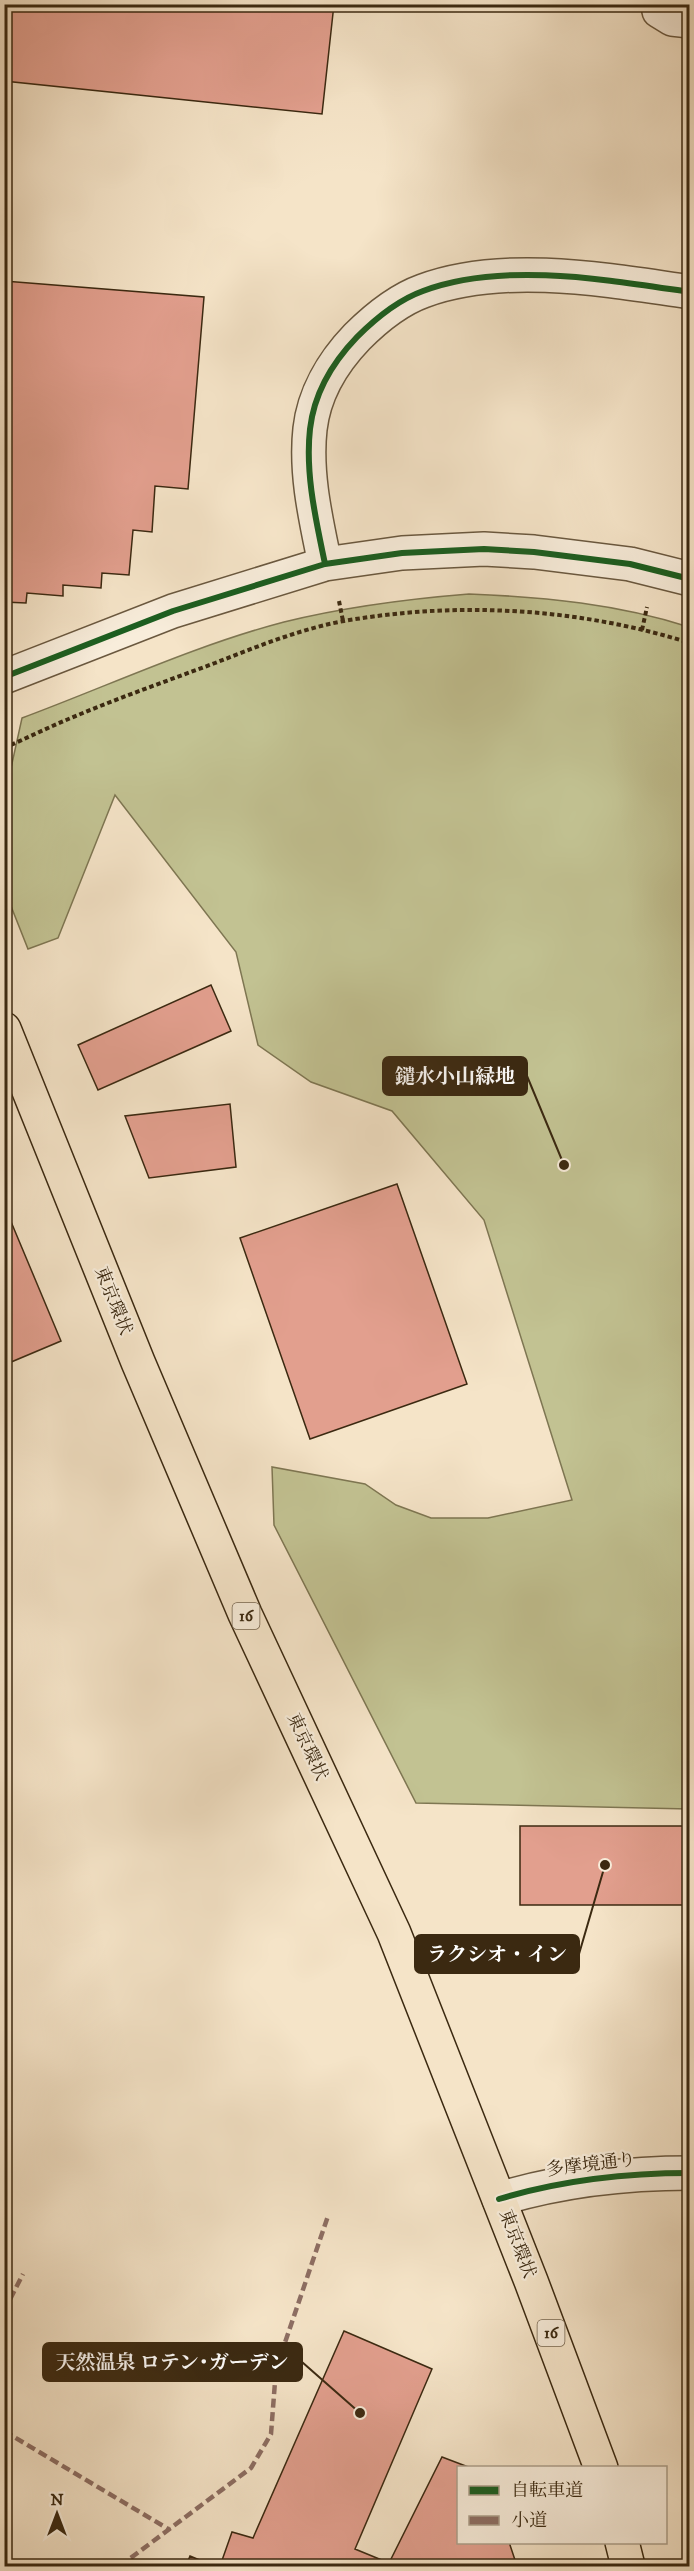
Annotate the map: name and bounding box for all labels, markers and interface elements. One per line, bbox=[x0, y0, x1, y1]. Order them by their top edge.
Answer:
callout: 鑓水小山緑地 bbox=[383, 1057, 527, 1095]
text: 鑓水小山緑地 bbox=[395, 1065, 515, 1090]
street label: 東京環状 bbox=[89, 1264, 137, 1338]
road number: 16 bbox=[232, 1603, 260, 1629]
street label: 東京環状 bbox=[282, 1710, 332, 1784]
callout: ラクシオ・イン bbox=[415, 1935, 579, 1973]
text: ラクシオ・イン bbox=[427, 1943, 567, 1968]
street label: 多摩境通り bbox=[545, 2149, 637, 2181]
street label: 東京環状 bbox=[494, 2206, 540, 2282]
road number: 16 bbox=[538, 2320, 564, 2346]
callout: 天然温泉 ロテン･ガーデン bbox=[43, 2343, 302, 2381]
text: 天然温泉 ロテン･ガーデン bbox=[56, 2351, 288, 2376]
legend bbox=[457, 2466, 667, 2544]
text: 自転車道 bbox=[511, 2480, 583, 2502]
north arrow bbox=[27, 2484, 87, 2544]
text: N bbox=[50, 2490, 64, 2510]
text: 小道 bbox=[511, 2510, 547, 2532]

